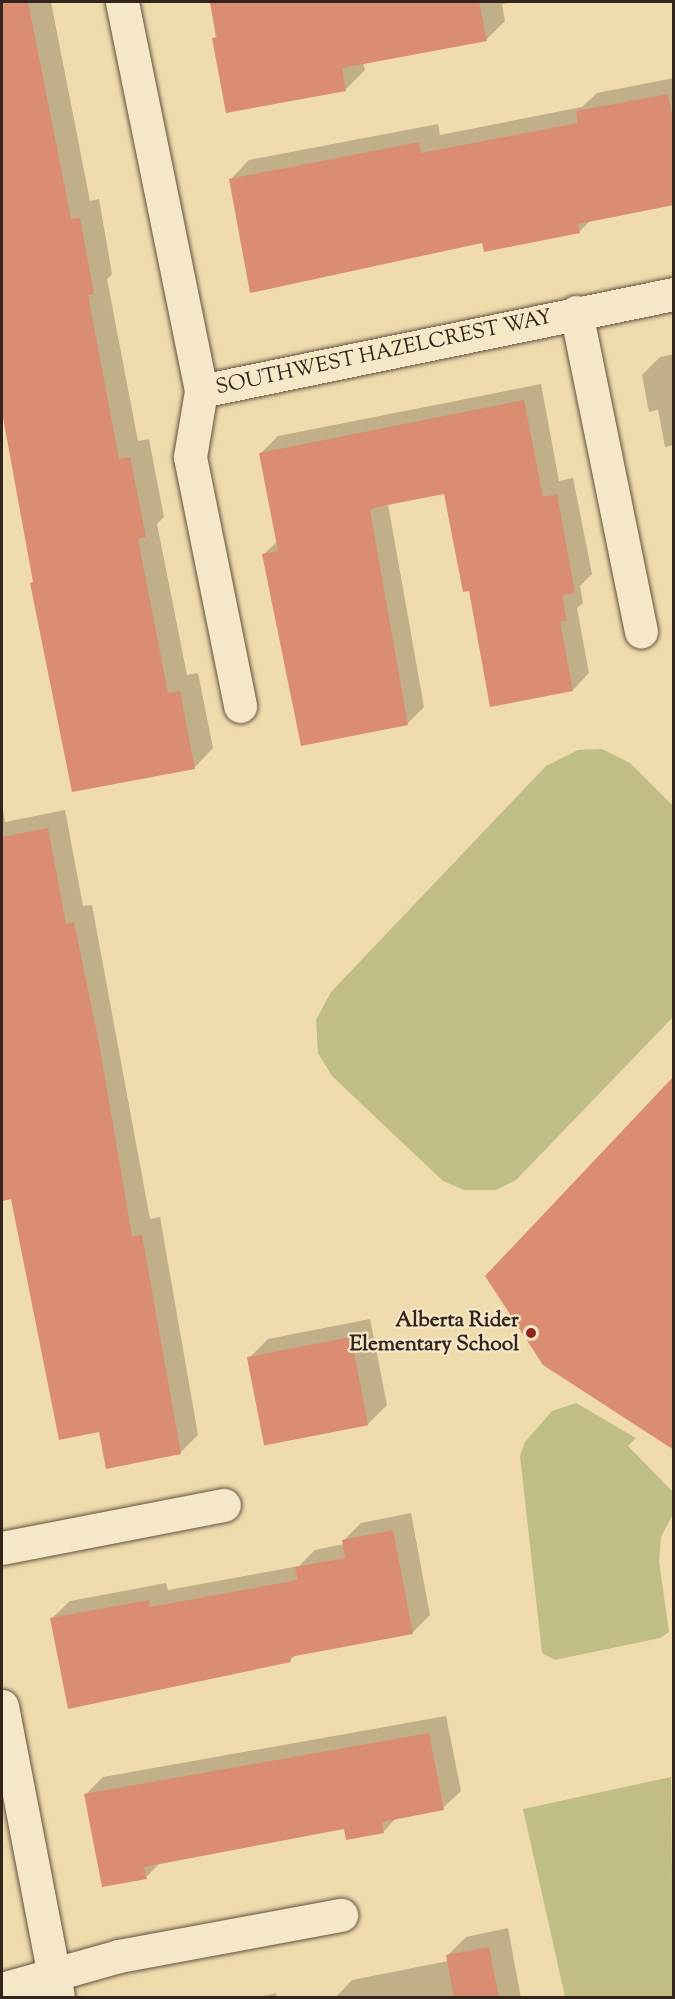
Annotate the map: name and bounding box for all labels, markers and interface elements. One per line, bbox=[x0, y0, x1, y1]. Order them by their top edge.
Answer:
street label: SOUTHWEST HAZELCREST WAY bbox=[214, 305, 554, 401]
place label: Alberta Rider Elementary School bbox=[350, 1308, 519, 1358]
marker: Alberta Rider Elementary School bbox=[524, 1326, 538, 1340]

